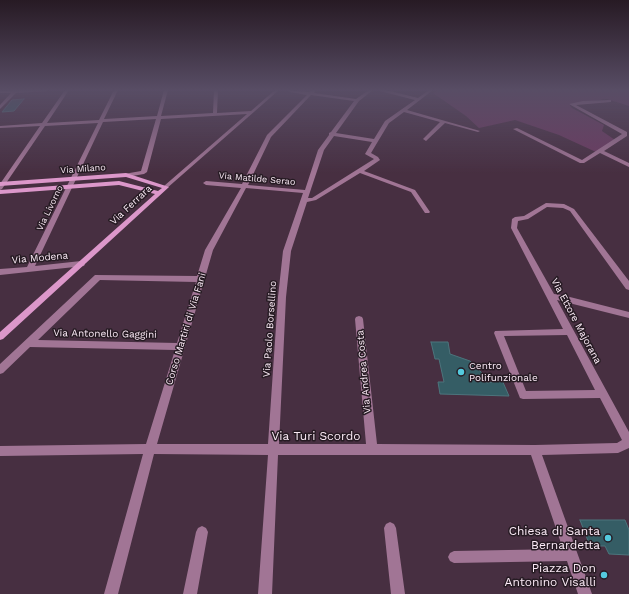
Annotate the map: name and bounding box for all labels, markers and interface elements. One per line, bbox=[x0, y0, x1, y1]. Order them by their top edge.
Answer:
street label: Via Milano bbox=[60, 162, 106, 176]
street label: Via Matilde Serao bbox=[218, 170, 296, 188]
street label: Via Ferrara bbox=[108, 183, 154, 227]
street label: Via Livorno bbox=[34, 184, 66, 232]
street label: Via Modena bbox=[11, 250, 69, 266]
street label: Corso Martiri di Via Fani bbox=[163, 271, 209, 387]
street label: Via Ettore Majorana bbox=[548, 276, 604, 366]
street label: Via Paolo Borsellino bbox=[261, 280, 279, 378]
street label: Via Antonello Gaggini bbox=[53, 327, 157, 341]
street label: Via Andrea Costa bbox=[354, 330, 374, 414]
place label: Centro Polifunzionale bbox=[469, 360, 538, 384]
marker: Centro Polifunzionale bbox=[456, 367, 466, 377]
street label: Via Turi Scordo bbox=[272, 429, 360, 443]
place label: Chiesa di Santa Bernardetta bbox=[509, 524, 600, 552]
marker: Chiesa di Santa Bernardetta bbox=[603, 533, 613, 543]
place label: Piazza Don Antonino Visalli bbox=[505, 561, 596, 589]
marker: Piazza Don Antonino Visalli bbox=[599, 570, 609, 580]

